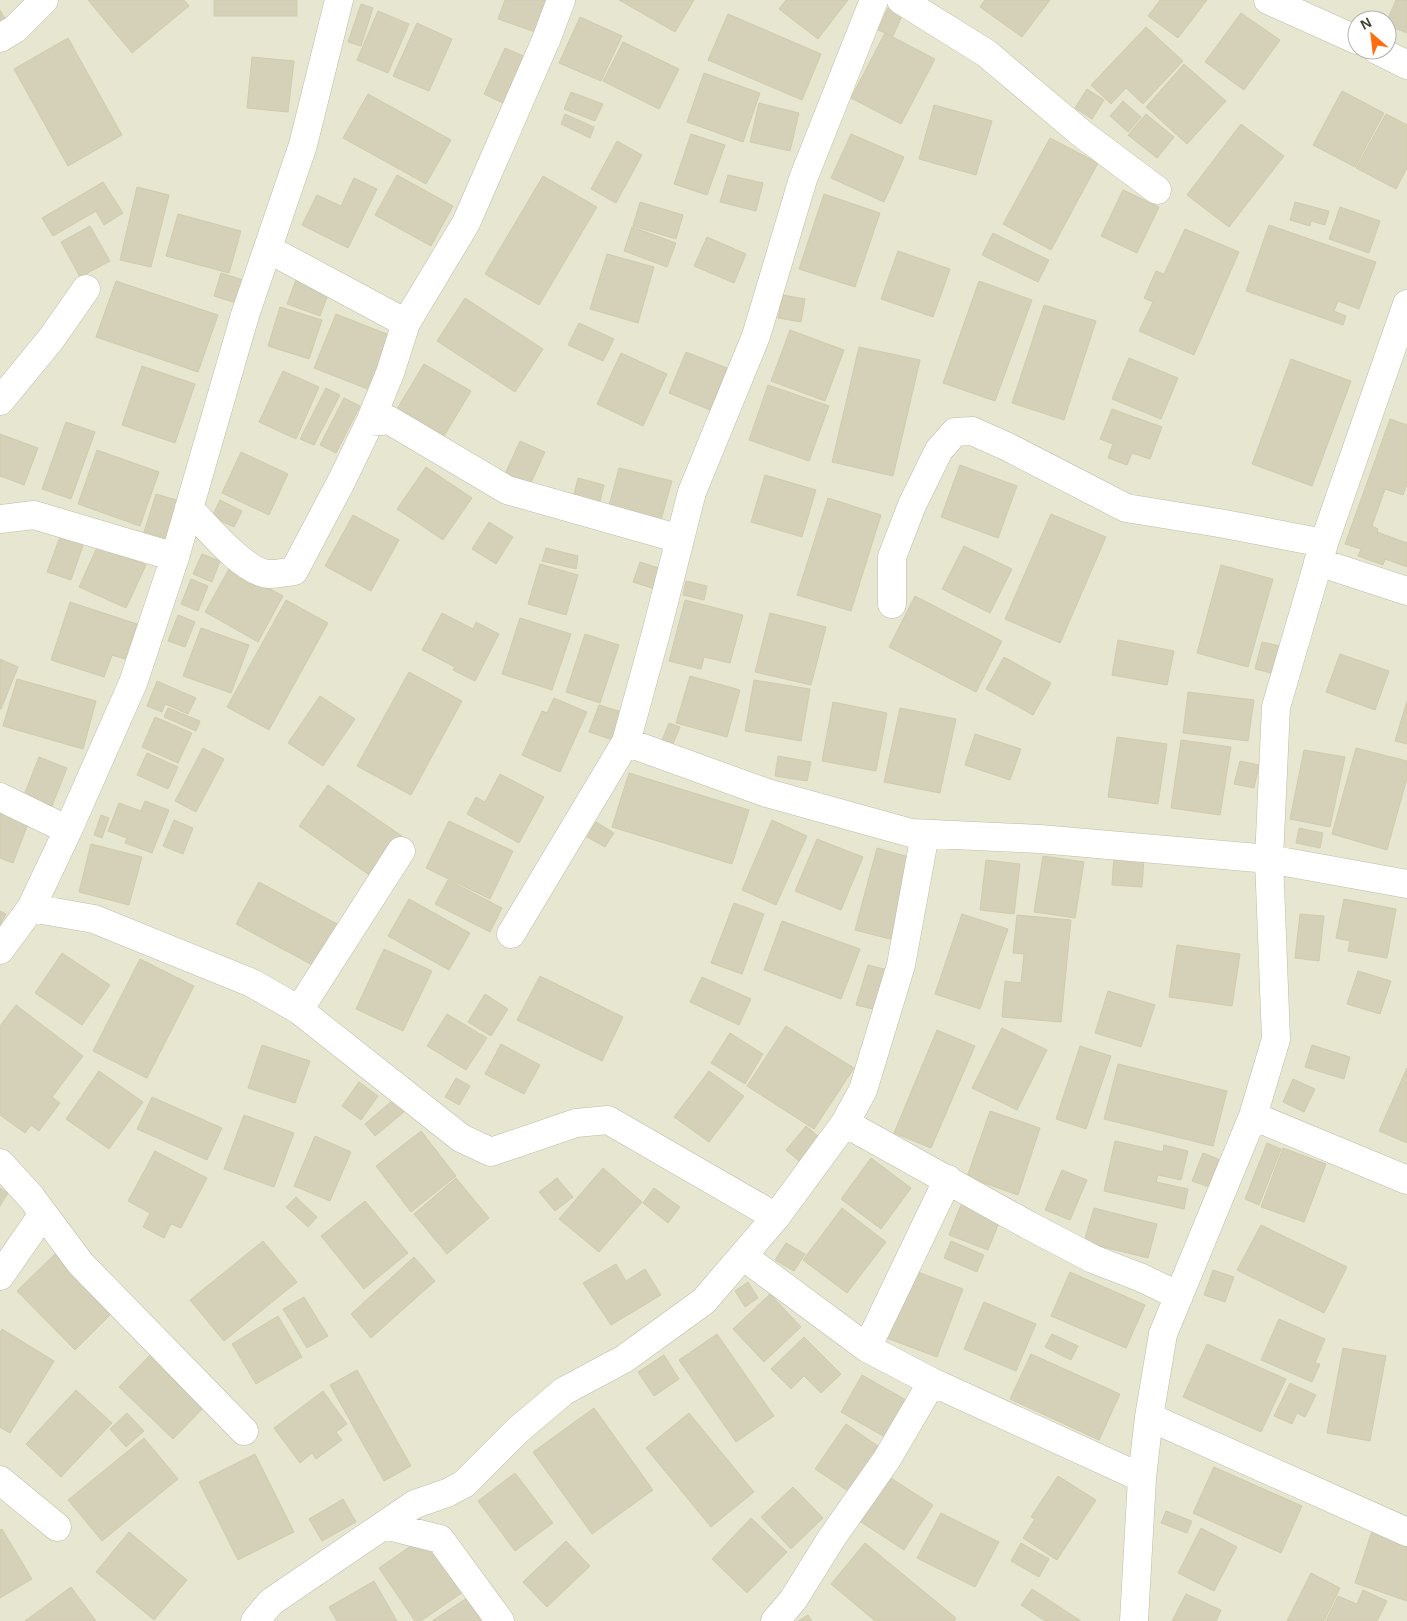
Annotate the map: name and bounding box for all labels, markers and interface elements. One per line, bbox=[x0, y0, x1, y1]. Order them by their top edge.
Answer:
north arrow bbox=[1347, 10, 1397, 60]
text: N bbox=[1358, 14, 1374, 33]

